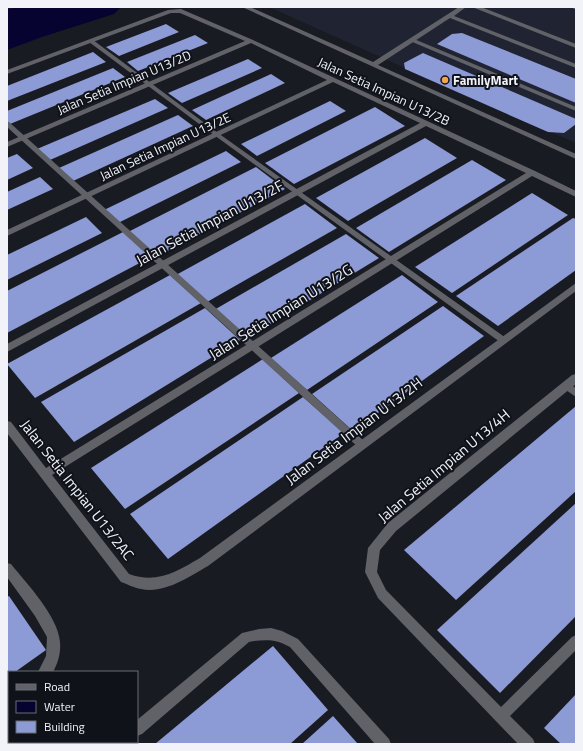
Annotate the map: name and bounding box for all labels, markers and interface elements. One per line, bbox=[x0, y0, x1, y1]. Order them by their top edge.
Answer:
street label: Jalan Setia Impian U13/2D bbox=[54, 45, 194, 119]
street label: Jalan Setia Impian U13/2B bbox=[315, 52, 453, 130]
place label: FamilyMart bbox=[453, 70, 518, 90]
marker: FamilyMart bbox=[440, 75, 450, 85]
street label: Jalan Setia Impian U13/2E bbox=[96, 107, 234, 185]
street label: Jalan Setia Impian U13/2F bbox=[132, 174, 288, 271]
street label: Jalan Setia Impian U13/2G bbox=[204, 258, 357, 365]
street label: Jalan Setia Impian U13/2H bbox=[280, 371, 427, 490]
street label: Jalan Setia Impian U13/4H bbox=[372, 403, 515, 528]
street label: Jalan Setia Impian U13/2AC bbox=[15, 414, 140, 565]
legend bbox=[8, 671, 138, 743]
text: Road bbox=[44, 677, 70, 696]
text: Water bbox=[44, 697, 75, 716]
text: Building bbox=[44, 717, 85, 736]

